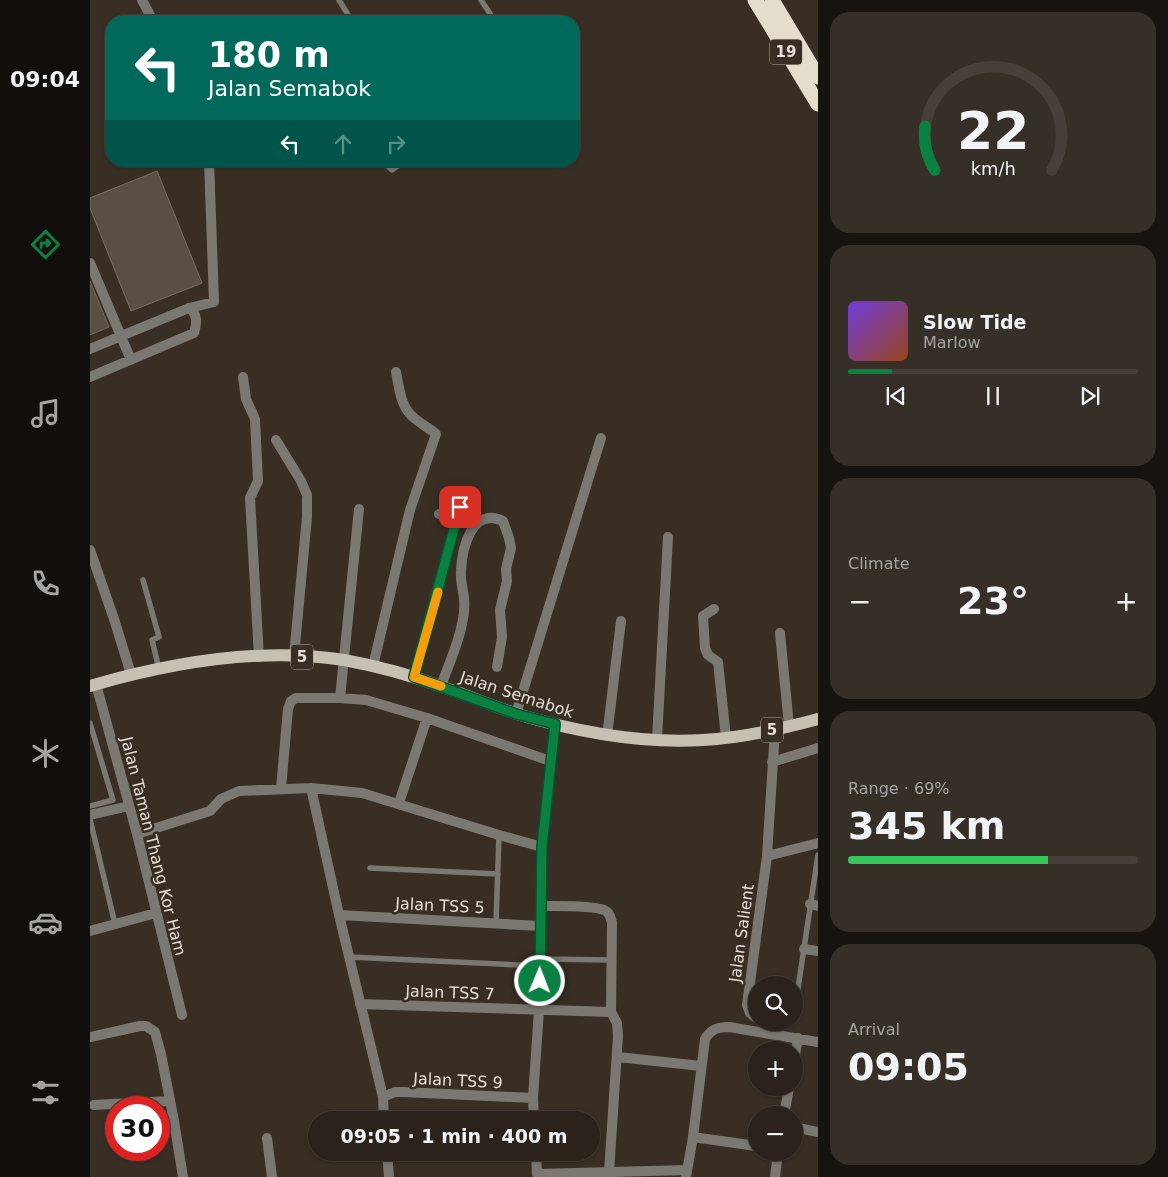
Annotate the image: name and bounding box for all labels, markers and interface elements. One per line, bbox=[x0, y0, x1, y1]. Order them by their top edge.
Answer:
icon: left bbox=[125, 35, 190, 100]
text: 180 m bbox=[208, 35, 330, 75]
road number: 19 bbox=[770, 40, 802, 64]
text: 09:04 bbox=[10, 67, 80, 92]
text: Jalan Semabok bbox=[208, 76, 371, 101]
text: 22 bbox=[957, 101, 1029, 161]
icon: left bbox=[276, 130, 304, 158]
icon: ahead bbox=[329, 130, 357, 158]
icon: right bbox=[382, 130, 410, 158]
text: km/h bbox=[970, 158, 1016, 179]
icon: directions bbox=[28, 227, 63, 262]
text: Slow Tide bbox=[923, 311, 1026, 333]
text: Marlow bbox=[923, 333, 981, 352]
icon: previous bbox=[882, 382, 910, 410]
icon: pause bbox=[979, 382, 1007, 410]
icon: next bbox=[1076, 382, 1104, 410]
icon: music bbox=[28, 396, 63, 431]
pin bbox=[439, 486, 481, 528]
icon: arrive bbox=[446, 493, 474, 521]
text: Climate bbox=[848, 554, 910, 573]
icon: phone bbox=[28, 566, 63, 601]
text: 23° bbox=[957, 579, 1029, 623]
text: − bbox=[848, 585, 871, 618]
text: + bbox=[1115, 585, 1138, 618]
road number: 5 bbox=[291, 644, 313, 670]
street label: Jalan Semabok bbox=[457, 667, 577, 722]
road number: 5 bbox=[761, 718, 783, 742]
street label: Jalan Taman Thang Kor Ham bbox=[117, 734, 190, 958]
icon: climate bbox=[28, 736, 63, 771]
text: Range · 69% bbox=[848, 779, 950, 798]
text: 345 km bbox=[848, 804, 1005, 848]
street label: Jalan Salient bbox=[725, 883, 758, 984]
street label: Jalan TSS 5 bbox=[394, 894, 485, 917]
icon: car bbox=[28, 905, 63, 940]
position arrow bbox=[513, 954, 565, 1006]
map controls bbox=[748, 976, 803, 1161]
button: search bbox=[748, 976, 803, 1031]
street label: Jalan TSS 7 bbox=[404, 981, 495, 1004]
text: Arrival bbox=[848, 1020, 900, 1039]
button: + bbox=[748, 1041, 803, 1096]
text: 09:05 bbox=[848, 1045, 969, 1089]
street label: Jalan TSS 9 bbox=[412, 1069, 503, 1092]
icon: filters bbox=[28, 1075, 63, 1110]
speed limit sign: 30 bbox=[105, 1096, 170, 1161]
button: − bbox=[748, 1106, 803, 1161]
text: 09:05 · 1 min · 400 m bbox=[340, 1125, 568, 1147]

